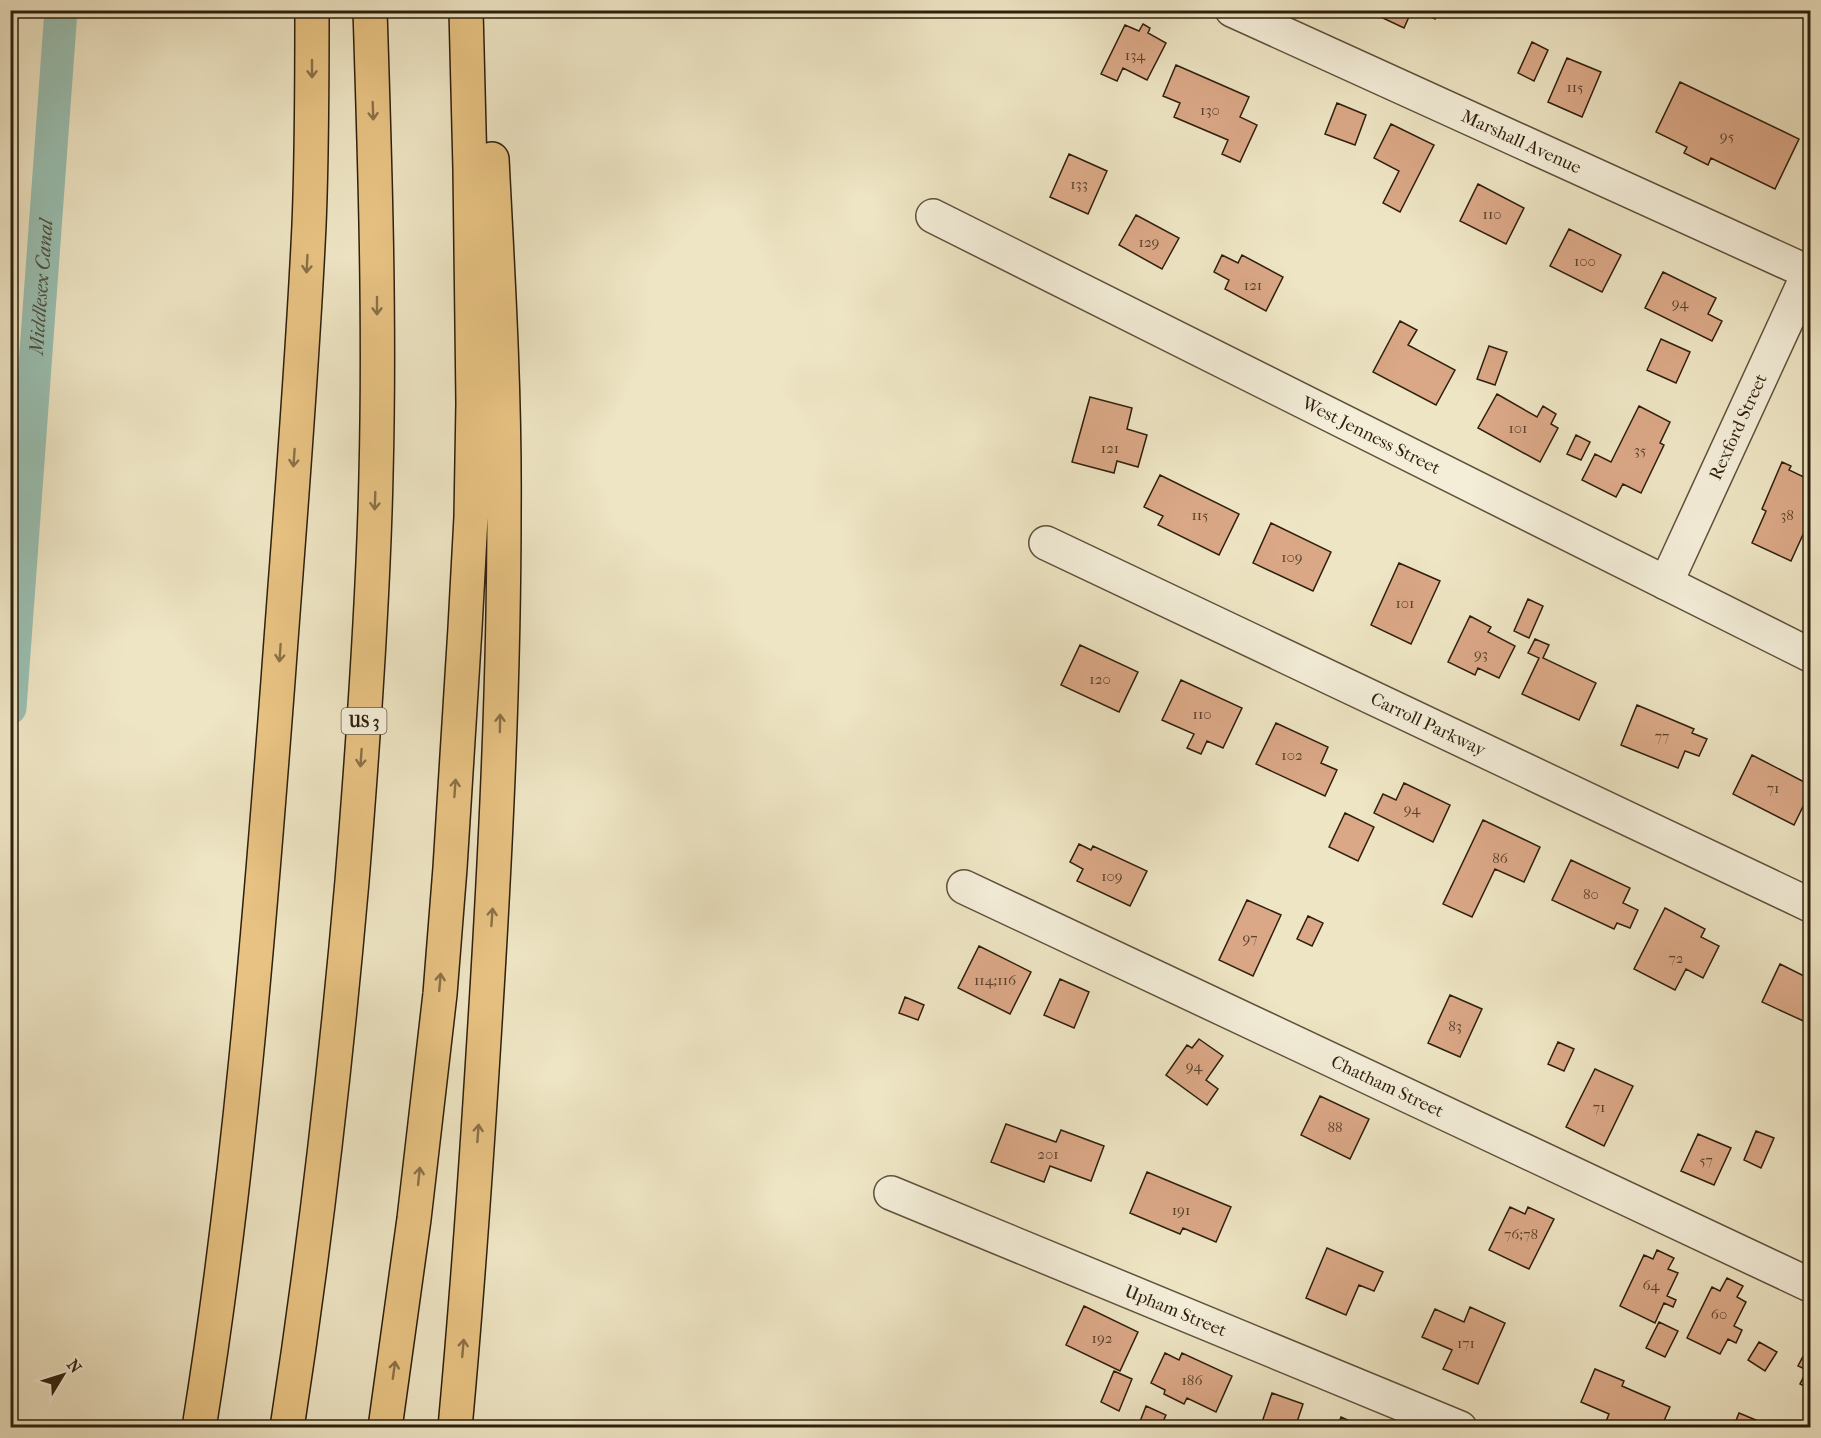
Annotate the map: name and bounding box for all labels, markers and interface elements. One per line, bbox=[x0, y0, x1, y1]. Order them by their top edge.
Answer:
house number: 134 bbox=[1125, 46, 1146, 64]
one-way arrow bbox=[306, 58, 318, 78]
house number: 115 bbox=[1566, 78, 1584, 96]
one-way arrow bbox=[367, 100, 379, 120]
house number: 130 bbox=[1200, 101, 1220, 119]
street label: Marshall Avenue bbox=[1458, 105, 1585, 178]
house number: 95 bbox=[1720, 127, 1734, 145]
house number: 133 bbox=[1070, 175, 1088, 193]
house number: 110 bbox=[1483, 205, 1501, 223]
water label: Middlesex Canal bbox=[24, 217, 57, 358]
house number: 129 bbox=[1139, 233, 1160, 251]
house number: 100 bbox=[1574, 252, 1596, 270]
one-way arrow bbox=[302, 253, 313, 273]
house number: 121 bbox=[1244, 276, 1262, 294]
house number: 94 bbox=[1672, 294, 1689, 312]
one-way arrow bbox=[371, 295, 383, 315]
street label: Rexford Street bbox=[1704, 370, 1772, 483]
street label: West Jenness Street bbox=[1298, 391, 1444, 479]
house number: 101 bbox=[1509, 419, 1527, 437]
house number: 121 bbox=[1101, 439, 1119, 457]
house number: 35 bbox=[1634, 441, 1646, 459]
one-way arrow bbox=[289, 448, 300, 468]
one-way arrow bbox=[370, 490, 381, 510]
house number: 115 bbox=[1191, 506, 1209, 524]
house number: 38 bbox=[1780, 506, 1794, 524]
house number: 109 bbox=[1281, 548, 1303, 566]
house number: 101 bbox=[1396, 594, 1414, 612]
one-way arrow bbox=[274, 642, 285, 662]
house number: 93 bbox=[1474, 645, 1488, 663]
house number: 120 bbox=[1089, 670, 1111, 688]
street label: Carroll Parkway bbox=[1367, 688, 1491, 761]
house number: 110 bbox=[1193, 705, 1211, 723]
road number: US 3 bbox=[342, 708, 386, 734]
one-way arrow bbox=[495, 713, 506, 733]
house number: 77 bbox=[1655, 727, 1669, 745]
house number: 102 bbox=[1281, 746, 1303, 764]
one-way arrow bbox=[356, 748, 367, 768]
one-way arrow bbox=[450, 779, 461, 798]
house number: 71 bbox=[1767, 779, 1779, 797]
house number: 94 bbox=[1404, 800, 1421, 818]
house number: 86 bbox=[1492, 849, 1509, 867]
house number: 109 bbox=[1101, 867, 1123, 885]
house number: 80 bbox=[1583, 885, 1599, 903]
one-way arrow bbox=[486, 908, 497, 928]
house number: 97 bbox=[1242, 929, 1258, 947]
house number: 72 bbox=[1669, 949, 1684, 967]
house number: 114;116 bbox=[974, 971, 1017, 989]
one-way arrow bbox=[435, 973, 446, 993]
house number: 83 bbox=[1448, 1017, 1462, 1035]
street label: Chatham Street bbox=[1328, 1051, 1448, 1122]
house number: 94 bbox=[1186, 1057, 1203, 1075]
house number: 71 bbox=[1593, 1098, 1605, 1116]
house number: 88 bbox=[1327, 1118, 1343, 1136]
one-way arrow bbox=[473, 1123, 484, 1143]
house number: 201 bbox=[1037, 1145, 1059, 1163]
house number: 57 bbox=[1699, 1151, 1713, 1169]
one-way arrow bbox=[414, 1167, 425, 1187]
house number: 191 bbox=[1172, 1201, 1190, 1219]
house number: 76;78 bbox=[1504, 1225, 1538, 1243]
house number: 64 bbox=[1643, 1276, 1661, 1294]
street label: Upham Street bbox=[1122, 1280, 1230, 1341]
house number: 60 bbox=[1711, 1305, 1727, 1323]
house number: 192 bbox=[1092, 1329, 1113, 1347]
house number: 171 bbox=[1457, 1334, 1475, 1352]
one-way arrow bbox=[457, 1339, 468, 1359]
north arrow bbox=[33, 1345, 93, 1405]
text: N bbox=[63, 1355, 86, 1377]
one-way arrow bbox=[388, 1360, 399, 1380]
house number: 186 bbox=[1181, 1371, 1203, 1389]

